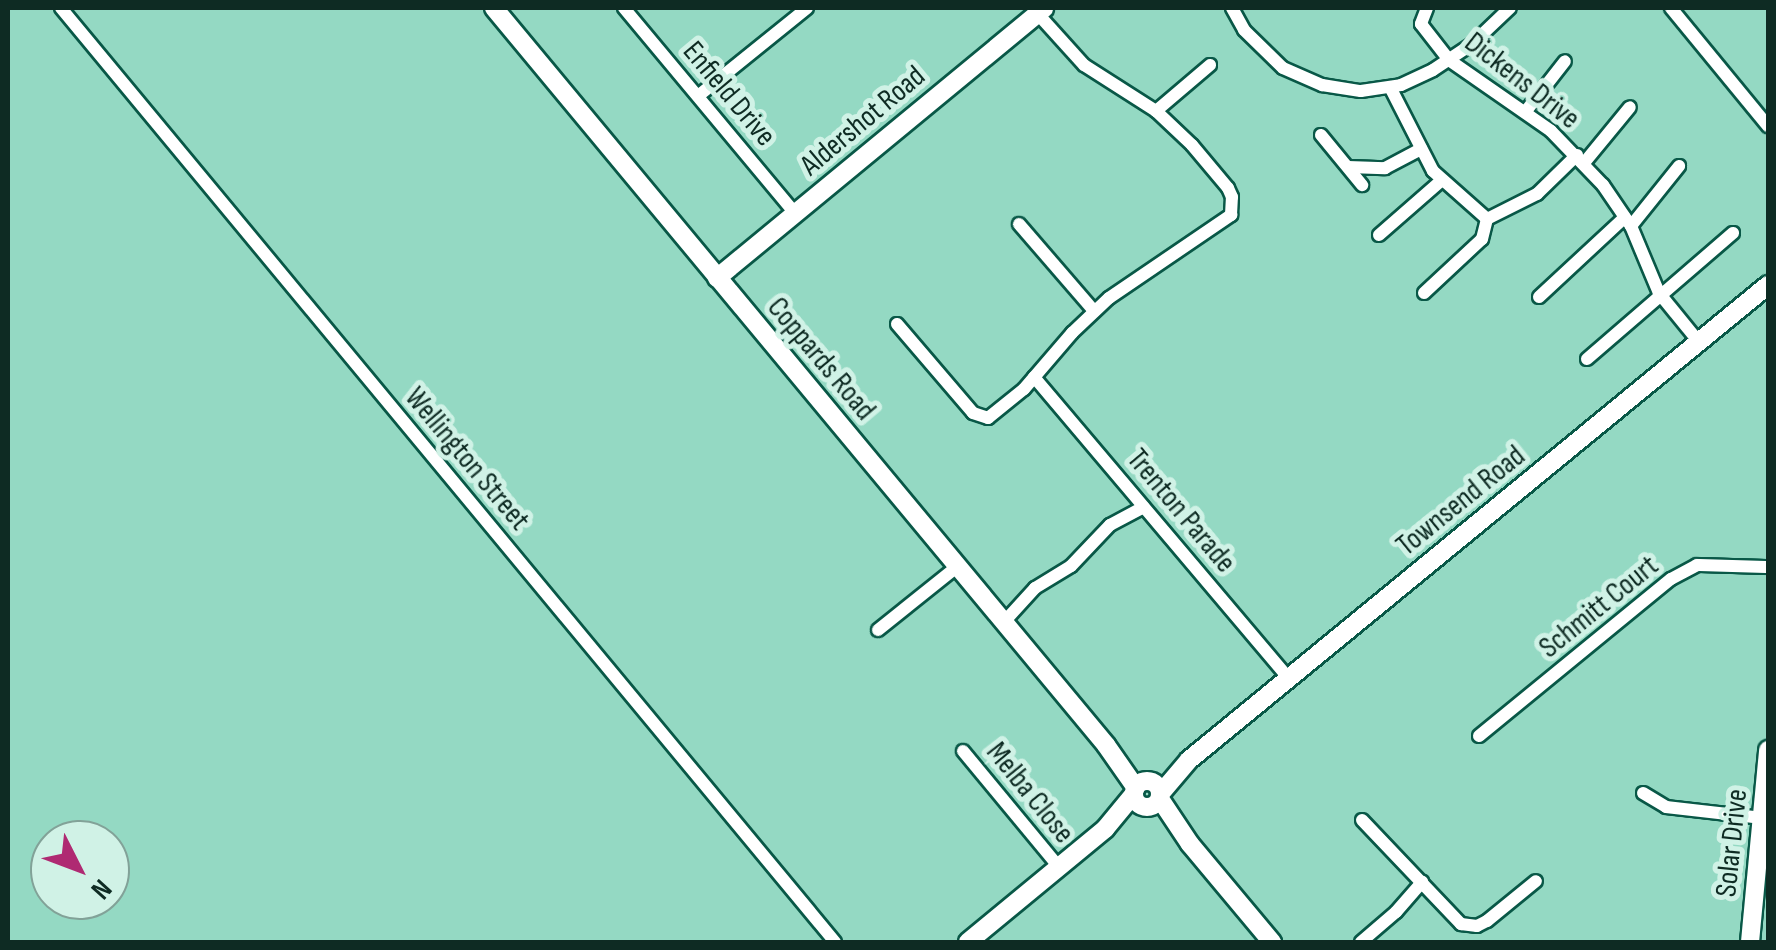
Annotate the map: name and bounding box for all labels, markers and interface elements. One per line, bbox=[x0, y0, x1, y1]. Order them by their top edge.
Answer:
street label: Dickens Drive bbox=[1457, 25, 1587, 137]
street label: Enfield Drive bbox=[675, 34, 783, 154]
street label: Aldershot Road bbox=[793, 59, 933, 183]
street label: Coppards Road bbox=[759, 290, 883, 428]
street label: Wellington Street bbox=[397, 380, 537, 538]
street label: Townsend Road bbox=[1389, 438, 1533, 564]
street label: Trenton Parade bbox=[1119, 442, 1243, 580]
street label: Schmitt Court bbox=[1532, 548, 1666, 666]
street label: Melba Close bbox=[978, 735, 1082, 851]
street label: Solar Drive bbox=[1708, 787, 1756, 899]
north arrow bbox=[30, 820, 130, 920]
text: N bbox=[84, 872, 118, 906]

